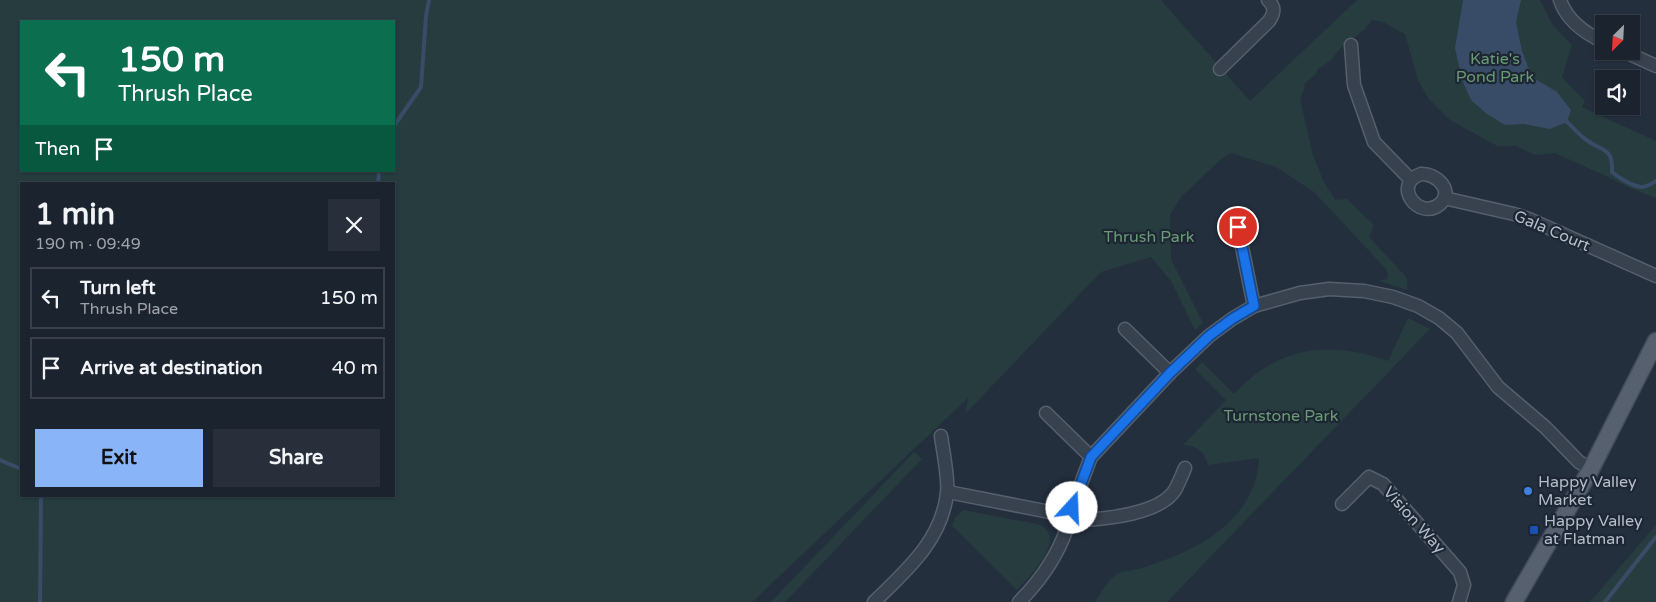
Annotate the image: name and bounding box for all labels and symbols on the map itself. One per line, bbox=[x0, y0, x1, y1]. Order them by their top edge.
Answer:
north arrow bbox=[1595, 15, 1640, 60]
park label: Katie's Pond Park bbox=[1456, 49, 1534, 87]
pin bbox=[1217, 206, 1259, 248]
street label: Gala Court bbox=[1511, 206, 1593, 256]
park label: Thrush Park bbox=[1103, 227, 1195, 247]
park label: Turnstone Park bbox=[1224, 406, 1339, 426]
place label: Happy Valley Market bbox=[1538, 472, 1637, 510]
position arrow bbox=[1045, 481, 1097, 533]
street label: Vision Way bbox=[1379, 482, 1450, 558]
marker: Happy Valley Market bbox=[1522, 485, 1534, 497]
place label: Happy Valley at Flatman bbox=[1544, 511, 1643, 549]
marker: Happy Valley at Flatman bbox=[1528, 524, 1540, 536]

